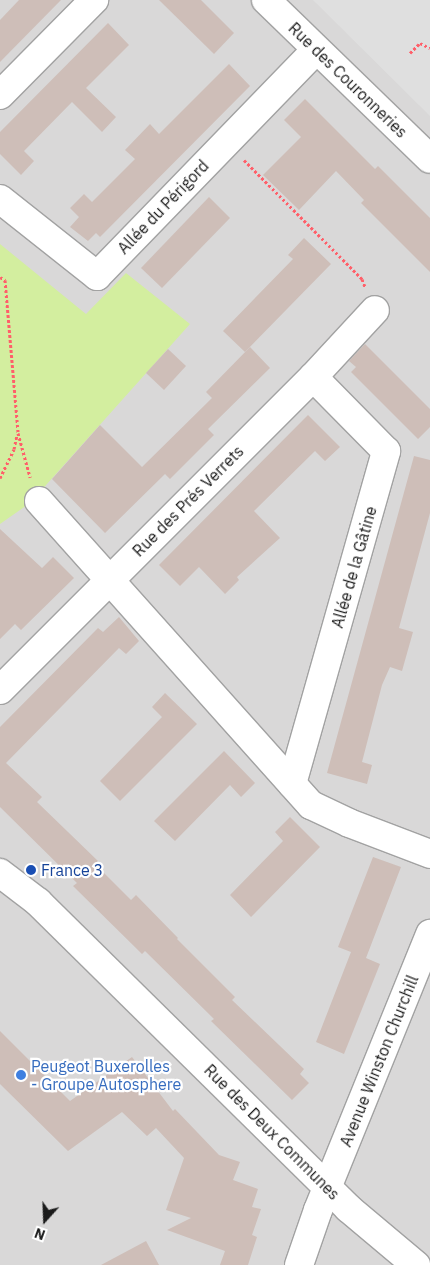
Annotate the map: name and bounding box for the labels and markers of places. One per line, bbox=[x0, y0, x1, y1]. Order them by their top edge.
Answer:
place label: France 3 bbox=[41, 860, 103, 880]
marker: France 3 bbox=[25, 864, 37, 876]
place label: Peugeot Buxerolles - Groupe Autosphere bbox=[31, 1056, 181, 1094]
marker: Peugeot Buxerolles - Groupe Autosphere bbox=[15, 1069, 27, 1081]

